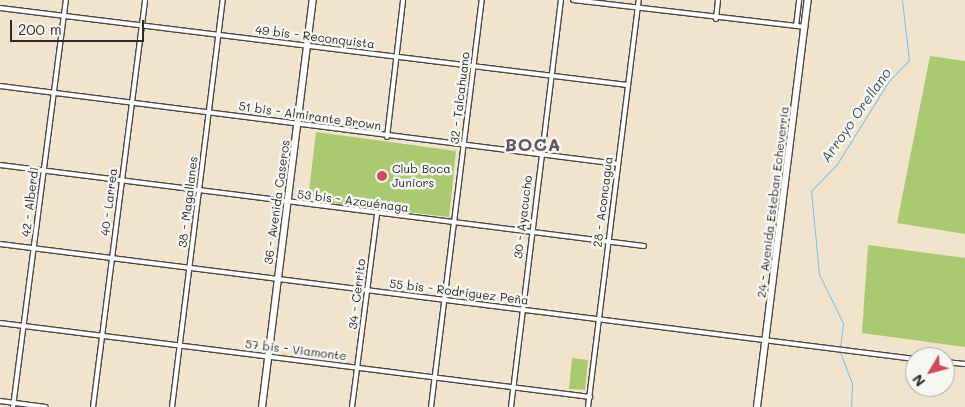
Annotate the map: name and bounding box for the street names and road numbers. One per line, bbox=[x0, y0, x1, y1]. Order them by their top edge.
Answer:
street label: 49 bis - Reconquista bbox=[254, 23, 376, 51]
street label: 32 - Talcahuano bbox=[447, 51, 473, 145]
street label: 51 bis - Almirante Brown bbox=[238, 99, 382, 133]
street label: 24 - Avenida Esteban Echeverría bbox=[754, 105, 792, 299]
street label: 36 - Avenida Caseros bbox=[261, 139, 293, 265]
street label: 38 - Magallanes bbox=[175, 156, 201, 248]
street label: 28 - Aconcagua bbox=[590, 156, 616, 248]
street label: 42 - Alberdi bbox=[19, 166, 41, 238]
street label: 40 - Larrea bbox=[98, 167, 120, 237]
street label: 30 - Ayacucho bbox=[511, 175, 535, 259]
street label: 53 bis - Azcuénaga bbox=[296, 187, 410, 215]
street label: 34 - Cerrito bbox=[346, 258, 368, 330]
street label: 55 bis - Rodríguez Peña bbox=[389, 276, 529, 308]
street label: 57 bis - Viamonte bbox=[244, 337, 348, 363]

